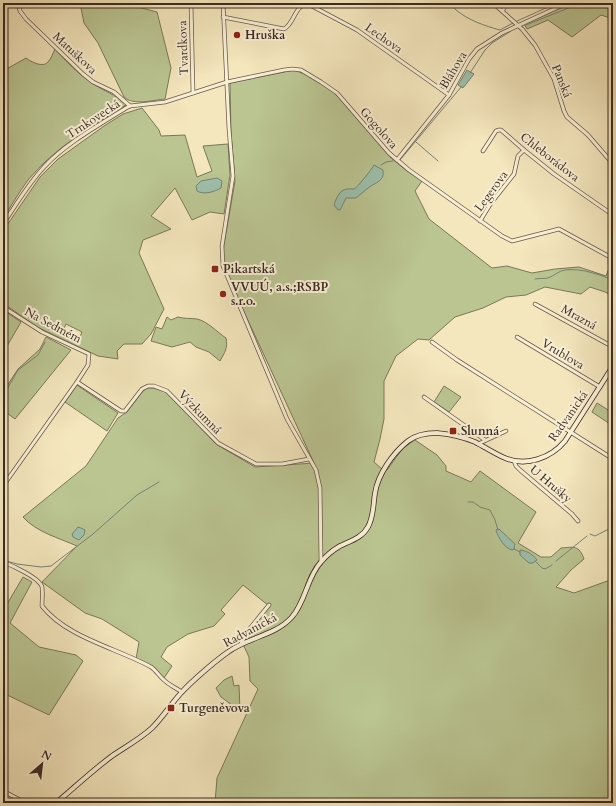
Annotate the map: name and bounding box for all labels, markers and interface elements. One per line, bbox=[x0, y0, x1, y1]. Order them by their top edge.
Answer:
street label: Tvardkova bbox=[174, 19, 192, 76]
street label: Lechova bbox=[362, 19, 407, 57]
place label: Hruška bbox=[245, 27, 285, 43]
street label: Matuškova bbox=[49, 28, 101, 78]
marker: Hruška bbox=[232, 30, 242, 40]
street label: Bláhova bbox=[436, 48, 471, 92]
street label: Panská bbox=[548, 62, 576, 101]
street label: Trnkovecká bbox=[63, 95, 124, 142]
street label: Gogolova bbox=[357, 104, 402, 153]
street label: Chleborádova bbox=[517, 129, 583, 186]
street label: Legerova bbox=[471, 167, 512, 215]
place label: Pikartská bbox=[223, 261, 275, 277]
marker: Pikartská bbox=[210, 264, 220, 274]
place label: VVUÚ, a.s.;RSBP s.r.o. bbox=[231, 278, 328, 309]
marker: VVUÚ, a.s.;RSBP s.r.o. bbox=[218, 289, 228, 299]
street label: Mrazná bbox=[558, 301, 600, 334]
street label: Na Sedmém bbox=[22, 303, 85, 347]
street label: Vrublova bbox=[539, 335, 588, 373]
street label: Výzkumná bbox=[175, 386, 226, 438]
street label: Radvanická bbox=[545, 387, 592, 445]
place label: Slunná bbox=[461, 423, 499, 439]
marker: Slunná bbox=[448, 426, 458, 436]
street label: U Hrušky bbox=[526, 462, 576, 507]
street label: Radvanická bbox=[220, 609, 280, 651]
place label: Turgeněvova bbox=[179, 700, 250, 716]
marker: Turgeněvova bbox=[166, 703, 176, 713]
north arrow bbox=[22, 744, 62, 784]
text: N bbox=[39, 747, 55, 765]

